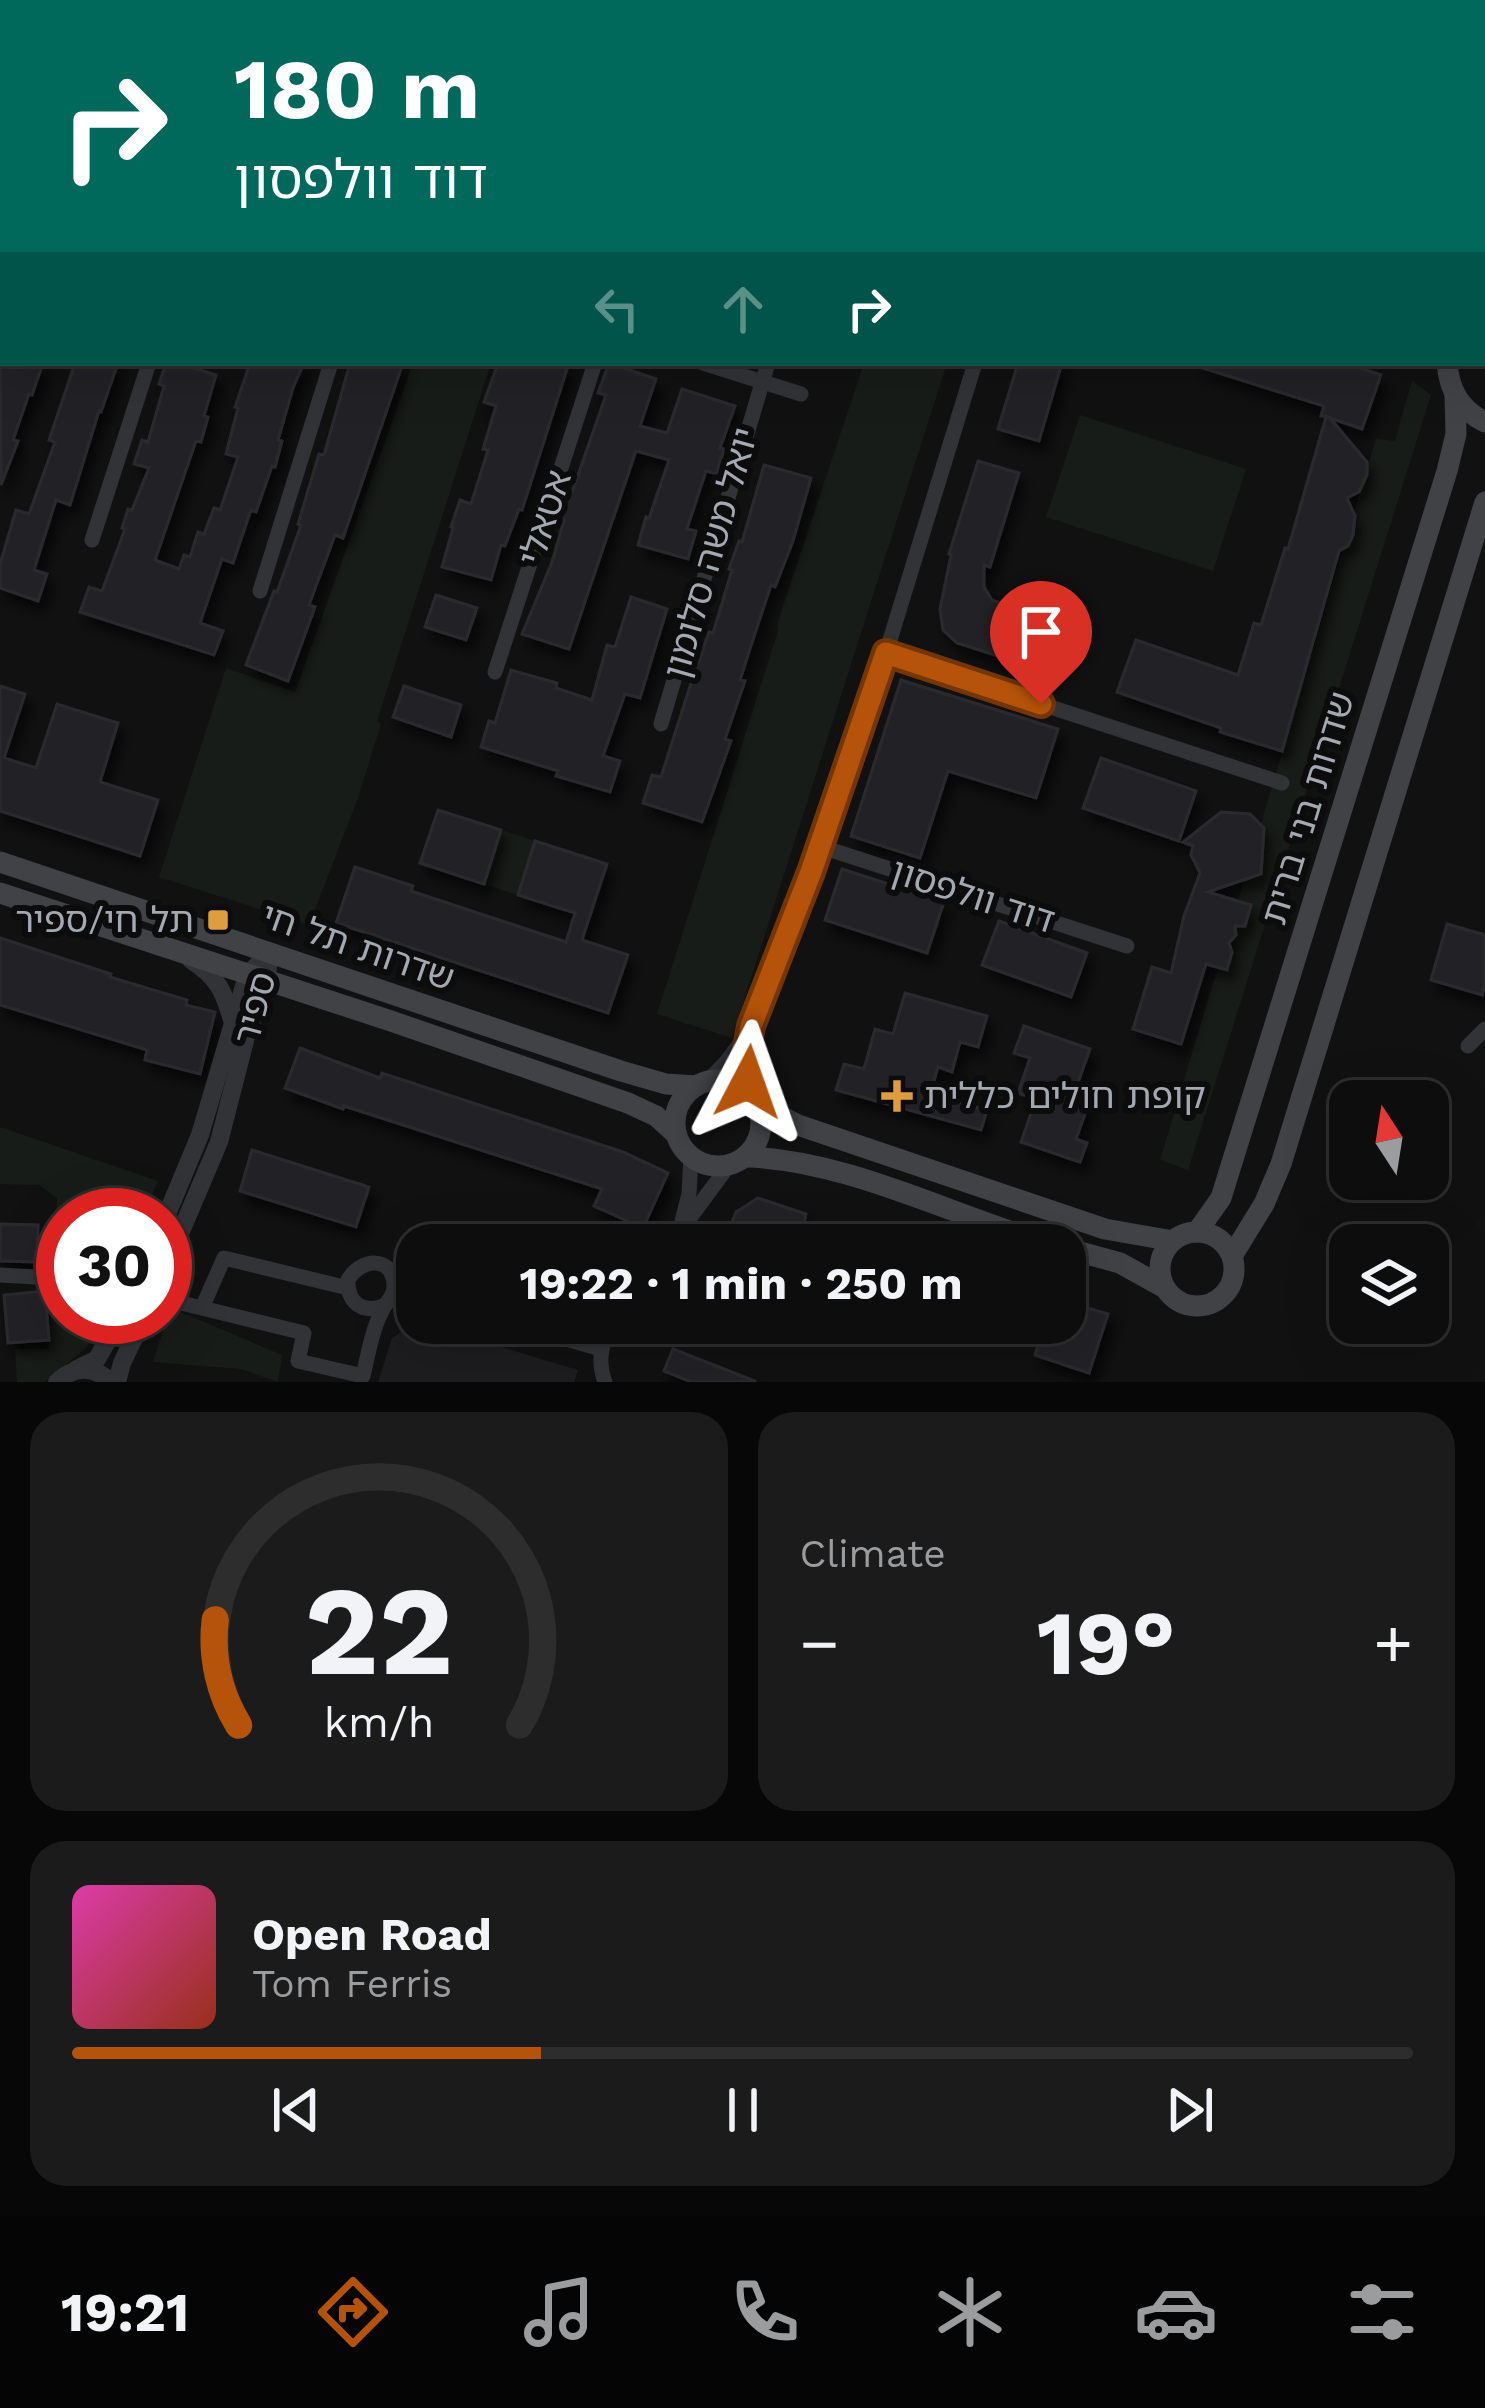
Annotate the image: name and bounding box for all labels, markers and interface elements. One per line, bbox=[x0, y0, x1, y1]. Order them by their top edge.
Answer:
text: 180 m bbox=[234, 40, 480, 138]
icon: right bbox=[36, 48, 192, 204]
text: דוד וולפסון bbox=[234, 148, 488, 211]
icon: left bbox=[584, 276, 650, 342]
icon: ahead bbox=[710, 276, 776, 342]
icon: right bbox=[836, 276, 902, 342]
street label: יואל משה סלומון bbox=[655, 423, 767, 683]
street label: אטאלי bbox=[510, 465, 580, 571]
pin bbox=[990, 581, 1092, 704]
icon: arrive bbox=[1008, 599, 1074, 665]
street label: שדרות בני ברית bbox=[1253, 687, 1363, 929]
street label: דוד וולפסון bbox=[886, 850, 1060, 942]
street label: שדרות תל חי bbox=[256, 894, 460, 1000]
place label: תל חי/ספיר bbox=[15, 899, 194, 941]
marker: תל חי/ספיר bbox=[205, 907, 231, 933]
street label: ספיר bbox=[225, 967, 285, 1049]
position arrow bbox=[685, 1019, 811, 1145]
place label: קופת חולים כללית bbox=[924, 1075, 1206, 1117]
marker: קופת חולים כללית bbox=[881, 1080, 913, 1112]
north arrow bbox=[1329, 1080, 1449, 1200]
map controls bbox=[1329, 1080, 1449, 1344]
speed limit sign: 30 bbox=[36, 1188, 192, 1344]
button: layers bbox=[1329, 1224, 1449, 1344]
text: 19:22 · 1 min · 250 m bbox=[520, 1257, 962, 1310]
text: Climate bbox=[800, 1531, 946, 1576]
text: 22 bbox=[304, 1558, 453, 1704]
text: 19° bbox=[1037, 1590, 1176, 1696]
text: − bbox=[800, 1605, 839, 1682]
text: + bbox=[1373, 1605, 1413, 1682]
text: km/h bbox=[323, 1696, 434, 1746]
text: Open Road bbox=[252, 1908, 492, 1961]
text: Tom Ferris bbox=[252, 1961, 452, 2006]
icon: previous bbox=[263, 2077, 329, 2143]
icon: pause bbox=[710, 2077, 776, 2143]
icon: next bbox=[1157, 2077, 1223, 2143]
icon: directions bbox=[311, 2270, 395, 2354]
icon: music bbox=[517, 2270, 601, 2354]
icon: phone bbox=[723, 2270, 807, 2354]
icon: climate bbox=[928, 2270, 1012, 2354]
icon: car bbox=[1134, 2270, 1218, 2354]
icon: filters bbox=[1340, 2270, 1424, 2354]
text: 19:21 bbox=[61, 2281, 189, 2344]

